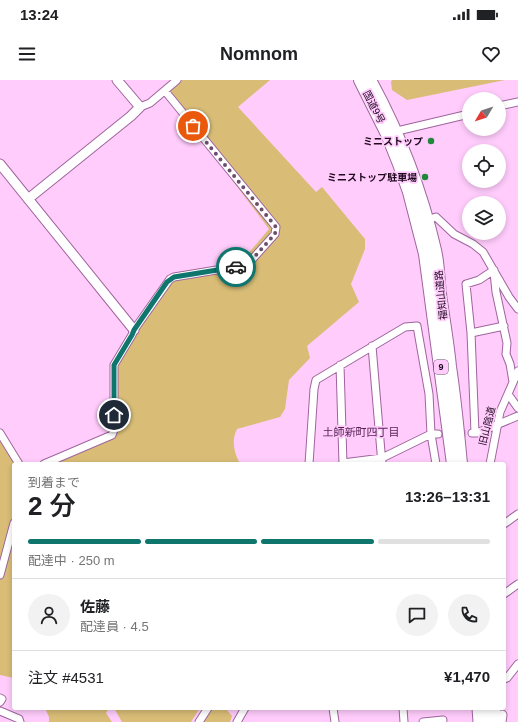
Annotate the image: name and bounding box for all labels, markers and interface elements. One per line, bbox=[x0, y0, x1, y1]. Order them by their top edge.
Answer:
text: 13:24 bbox=[20, 6, 58, 23]
icon: menu bbox=[16, 43, 38, 65]
icon: heart bbox=[480, 43, 502, 65]
text: Nomnom bbox=[220, 44, 298, 64]
street label: 国道9号 bbox=[361, 89, 387, 125]
north arrow bbox=[462, 92, 506, 136]
map controls bbox=[462, 92, 506, 240]
pin bbox=[176, 109, 210, 143]
icon: bag bbox=[182, 115, 204, 137]
place label: ミニストップ bbox=[363, 136, 423, 147]
marker: ミニストップ bbox=[426, 136, 436, 146]
button: locate bbox=[462, 144, 506, 188]
place label: ミニストップ駐車場 bbox=[327, 172, 417, 183]
marker: ミニストップ駐車場 bbox=[420, 172, 430, 182]
button: layers bbox=[462, 196, 506, 240]
courier bbox=[216, 247, 256, 287]
icon: car bbox=[225, 256, 247, 278]
street label: 福知山道路 bbox=[433, 270, 449, 320]
road number: 9 bbox=[434, 360, 448, 374]
pin bbox=[97, 398, 131, 432]
icon: home bbox=[103, 404, 125, 426]
street label: 旧山陰道 bbox=[477, 405, 497, 447]
district label: 土師新町四丁目 bbox=[323, 426, 400, 438]
text: 到着まで bbox=[28, 475, 80, 490]
text: 13:26–13:31 bbox=[405, 488, 490, 505]
text: 2 分 bbox=[28, 491, 76, 521]
text: 配達中 · 250 m bbox=[28, 553, 115, 568]
button: person bbox=[28, 594, 70, 636]
button: chat bbox=[396, 594, 438, 636]
button: phone bbox=[448, 594, 490, 636]
text: 佐藤 bbox=[80, 598, 110, 615]
text: 配達員 · 4.5 bbox=[80, 619, 149, 634]
text: ¥1,470 bbox=[444, 668, 490, 685]
text: 注文 #4531 bbox=[28, 669, 104, 686]

